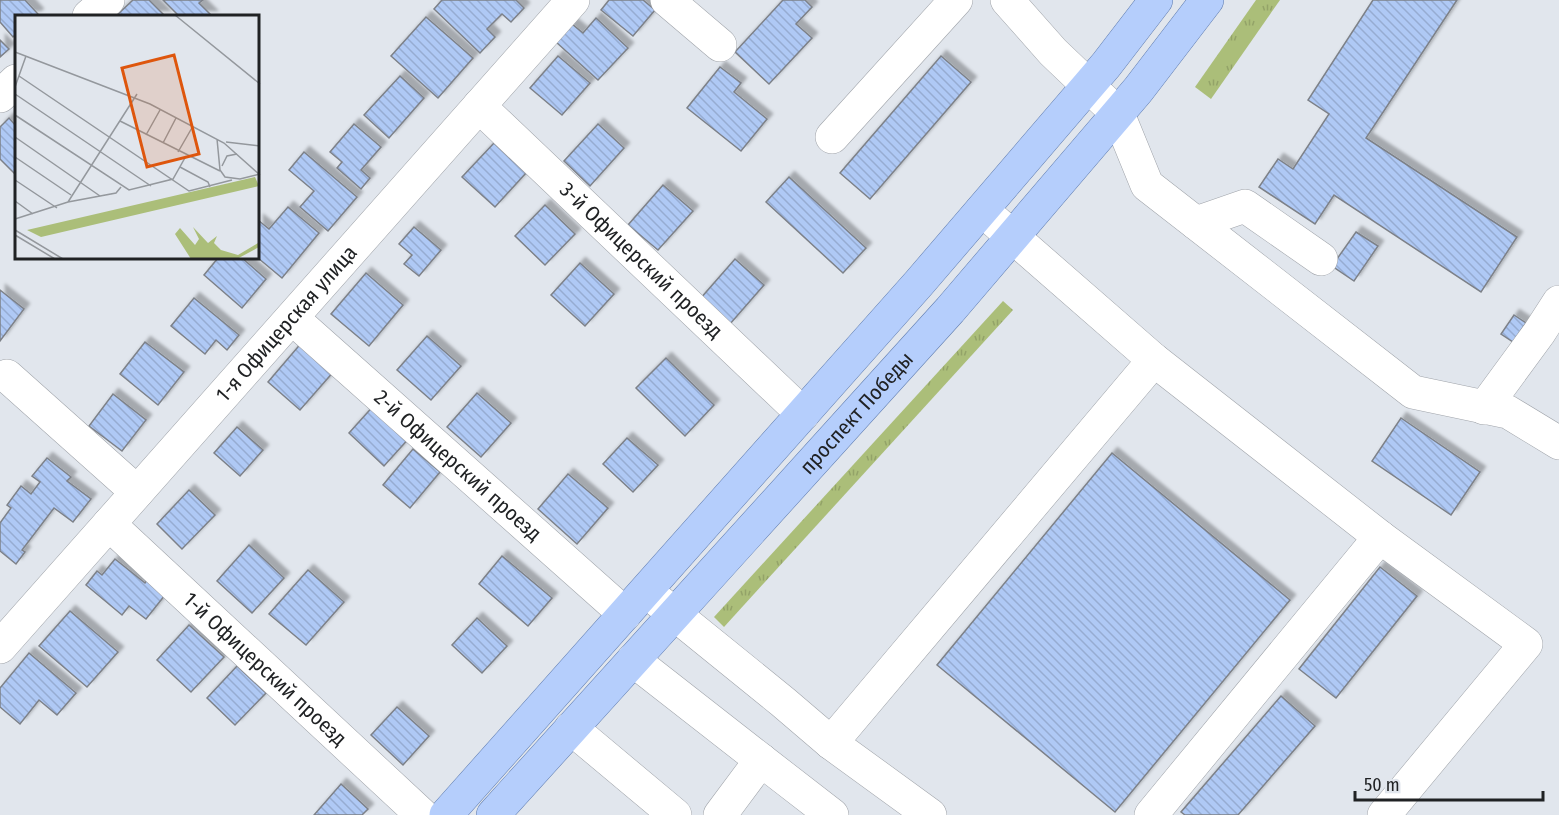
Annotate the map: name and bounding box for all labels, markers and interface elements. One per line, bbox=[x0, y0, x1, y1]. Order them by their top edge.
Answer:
inset map bbox=[15, 15, 260, 260]
street label: 3-й Офицерский проезд bbox=[554, 177, 728, 344]
street label: 1-я Офицерская улица bbox=[210, 240, 363, 407]
street label: проспект Победы bbox=[795, 346, 919, 480]
street label: 2-й Офицерский проезд bbox=[369, 384, 547, 547]
street label: 1-й Офицерский проезд bbox=[178, 587, 352, 751]
scale bar bbox=[1355, 764, 1542, 802]
text: 50 m bbox=[1364, 774, 1400, 796]

